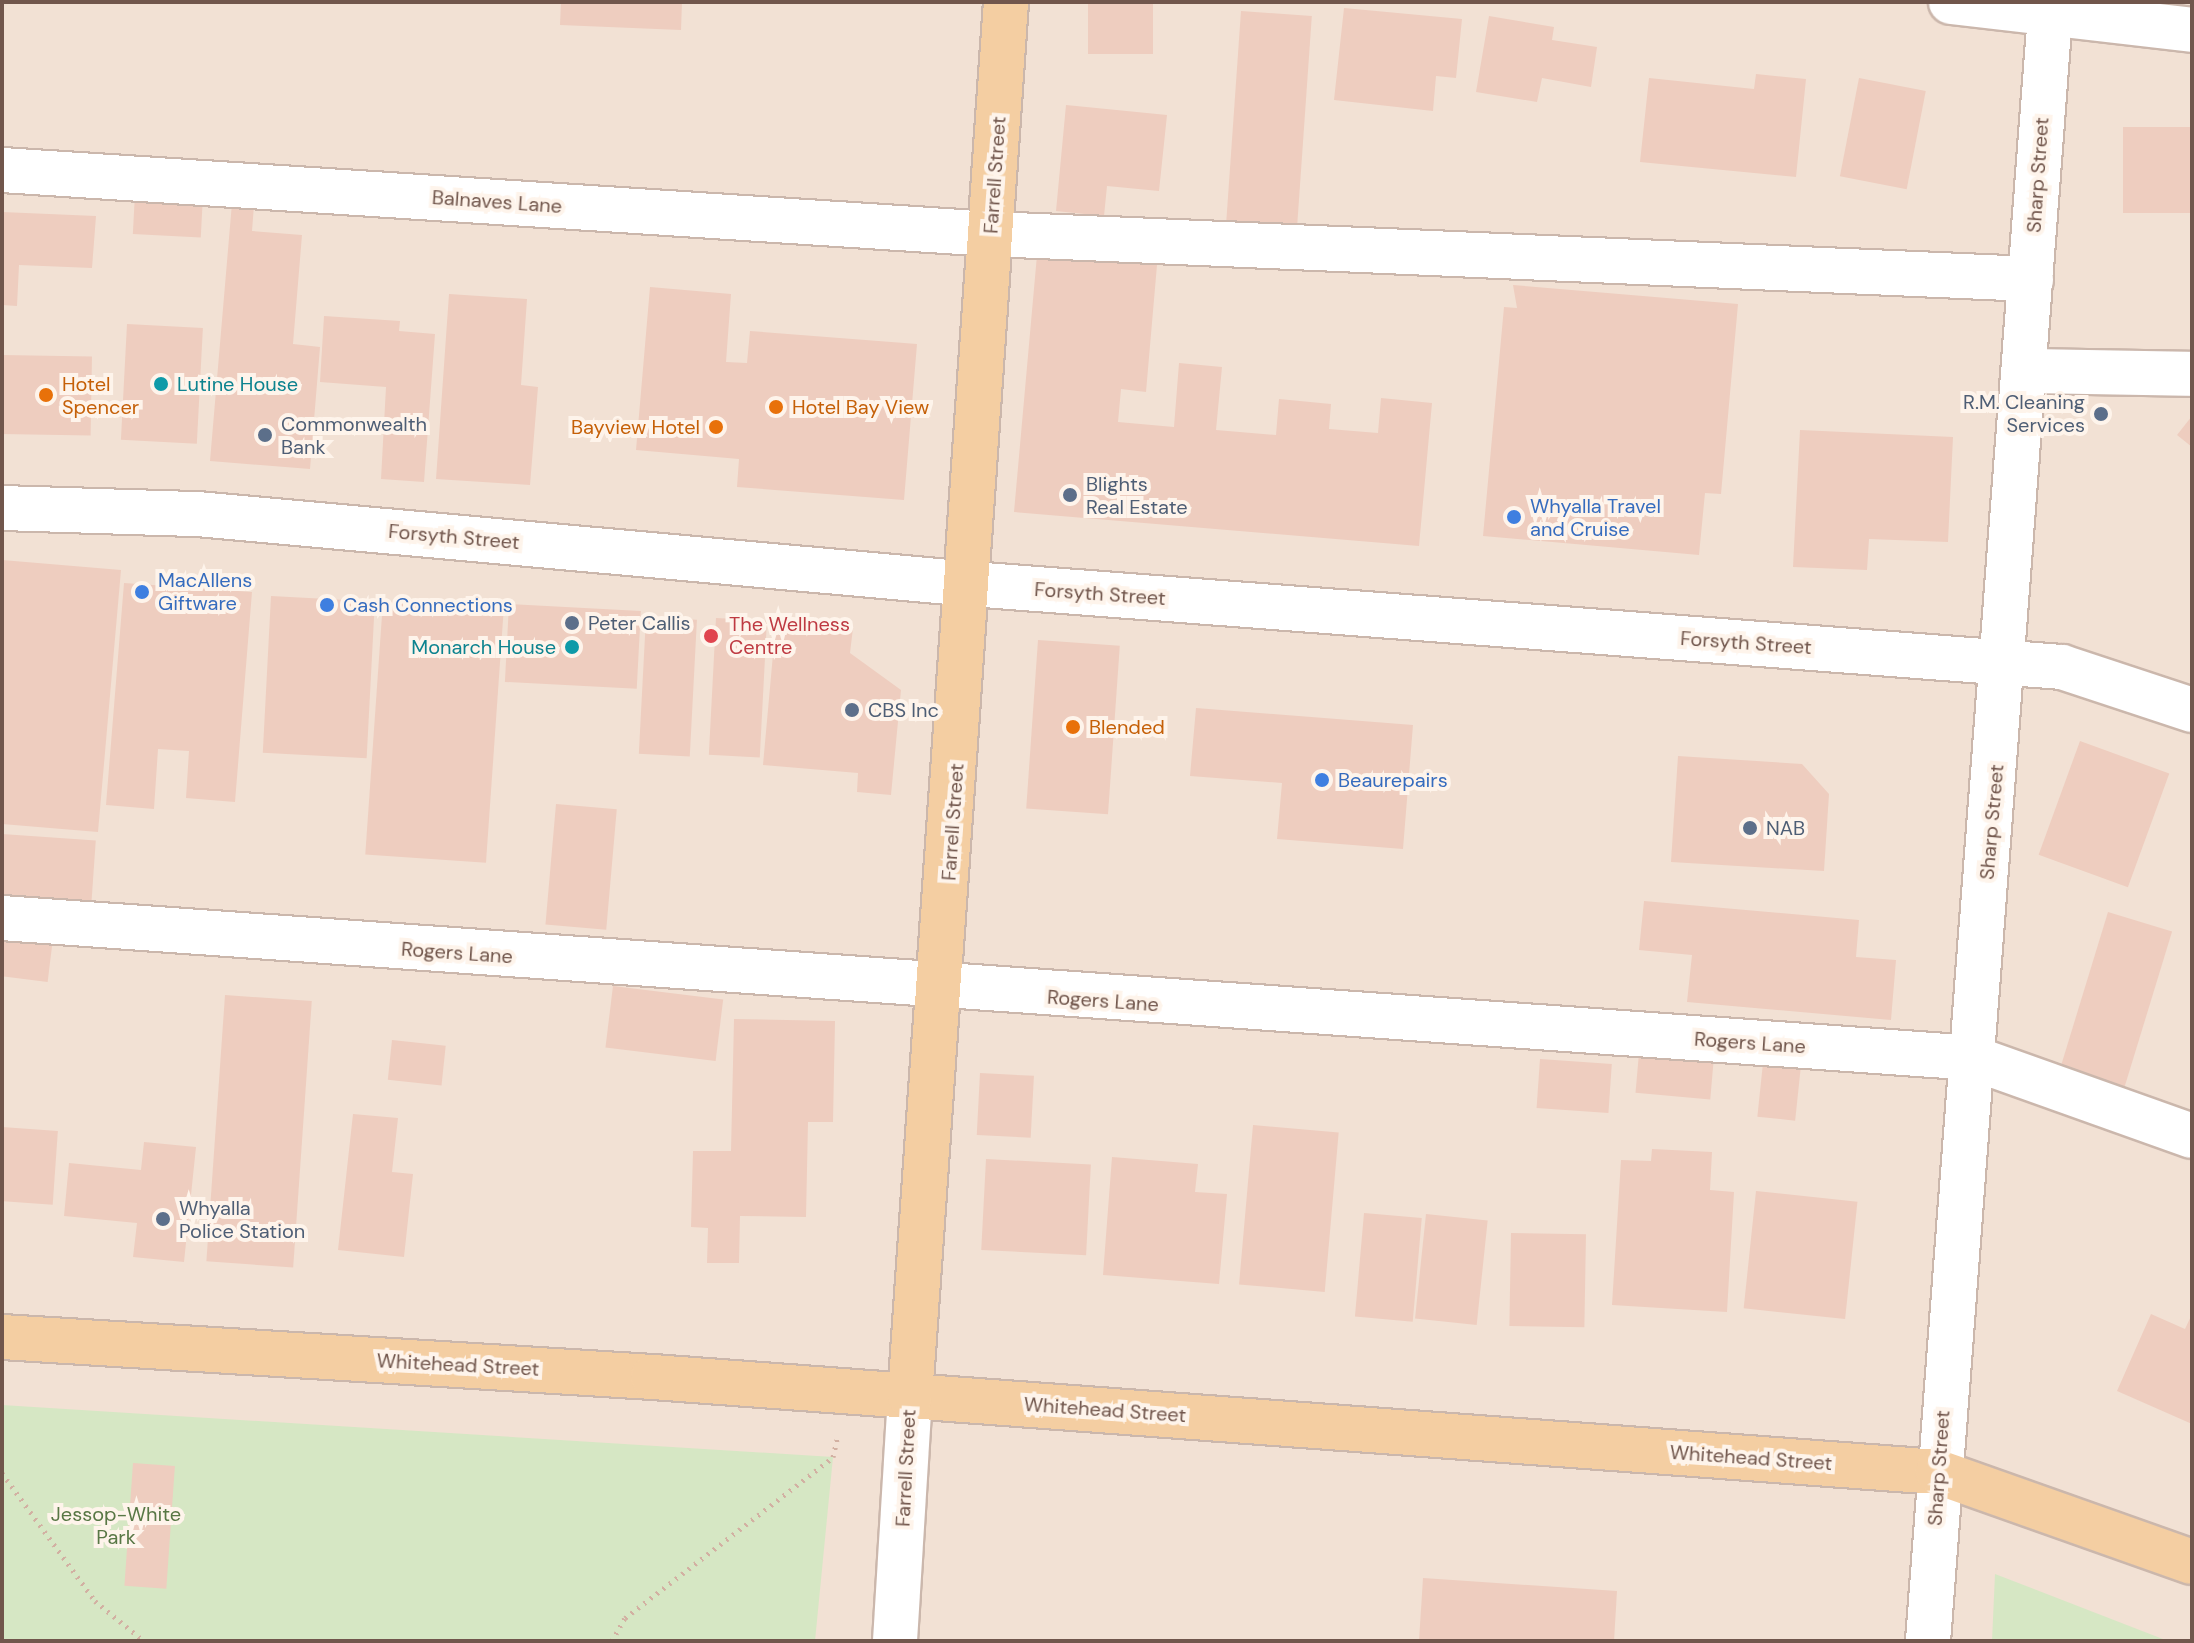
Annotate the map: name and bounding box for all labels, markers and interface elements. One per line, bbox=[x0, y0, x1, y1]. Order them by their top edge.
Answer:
street label: Farrell Street bbox=[979, 116, 1011, 234]
street label: Sharp Street bbox=[2022, 116, 2054, 234]
street label: Balnaves Lane bbox=[431, 185, 563, 219]
place label: Hotel Spencer bbox=[62, 372, 139, 419]
place label: Lutine House bbox=[177, 372, 298, 396]
marker: Lutine House bbox=[152, 375, 170, 393]
marker: Hotel Spencer bbox=[37, 386, 55, 404]
place label: R.M. Cleaning Services bbox=[1963, 390, 2085, 437]
place label: Hotel Bay View bbox=[792, 395, 929, 419]
marker: Hotel Bay View bbox=[767, 398, 785, 416]
marker: R.M. Cleaning Services bbox=[2092, 405, 2110, 423]
place label: Commonwealth Bank bbox=[281, 412, 427, 459]
place label: Bayview Hotel bbox=[571, 415, 700, 439]
marker: Bayview Hotel bbox=[707, 418, 725, 436]
marker: Commonwealth Bank bbox=[256, 426, 274, 444]
place label: Blights Real Estate bbox=[1086, 472, 1188, 519]
marker: Blights Real Estate bbox=[1061, 486, 1079, 504]
place label: Whyalla Travel and Cruise bbox=[1530, 494, 1661, 541]
marker: Whyalla Travel and Cruise bbox=[1505, 508, 1523, 526]
street label: Forsyth Street bbox=[387, 519, 521, 555]
place label: MacAllens Giftware bbox=[158, 568, 252, 615]
street label: Forsyth Street bbox=[1034, 577, 1166, 611]
marker: MacAllens Giftware bbox=[133, 583, 151, 601]
place label: Cash Connections bbox=[343, 593, 513, 617]
marker: Cash Connections bbox=[318, 596, 336, 614]
place label: Peter Callis bbox=[588, 611, 691, 635]
place label: The Wellness Centre bbox=[729, 612, 850, 659]
marker: Peter Callis bbox=[563, 614, 581, 632]
marker: The Wellness Centre bbox=[700, 625, 722, 647]
street label: Forsyth Street bbox=[1680, 626, 1812, 660]
place label: Monarch House bbox=[411, 635, 556, 659]
marker: Monarch House bbox=[563, 638, 581, 656]
place label: CBS Inc bbox=[868, 698, 939, 722]
marker: CBS Inc bbox=[843, 701, 861, 719]
place label: Blended bbox=[1089, 715, 1165, 739]
marker: Blended bbox=[1064, 718, 1082, 736]
street label: Farrell Street bbox=[937, 763, 969, 881]
street label: Sharp Street bbox=[1975, 763, 2009, 881]
place label: Beaurepairs bbox=[1338, 768, 1448, 792]
marker: Beaurepairs bbox=[1313, 771, 1331, 789]
place label: NAB bbox=[1766, 816, 1805, 840]
marker: NAB bbox=[1741, 819, 1759, 837]
street label: Rogers Lane bbox=[400, 937, 514, 969]
street label: Rogers Lane bbox=[1046, 985, 1160, 1017]
street label: Rogers Lane bbox=[1693, 1027, 1807, 1059]
place label: Whyalla Police Station bbox=[179, 1196, 305, 1243]
marker: Whyalla Police Station bbox=[154, 1210, 172, 1228]
street label: Whitehead Street bbox=[376, 1349, 540, 1381]
street label: Whitehead Street bbox=[1023, 1392, 1187, 1428]
street label: Farrell Street bbox=[891, 1409, 921, 1527]
street label: Sharp Street bbox=[1923, 1409, 1955, 1527]
street label: Whitehead Street bbox=[1669, 1440, 1833, 1476]
park label: Jessop-White Park bbox=[51, 1503, 181, 1550]

